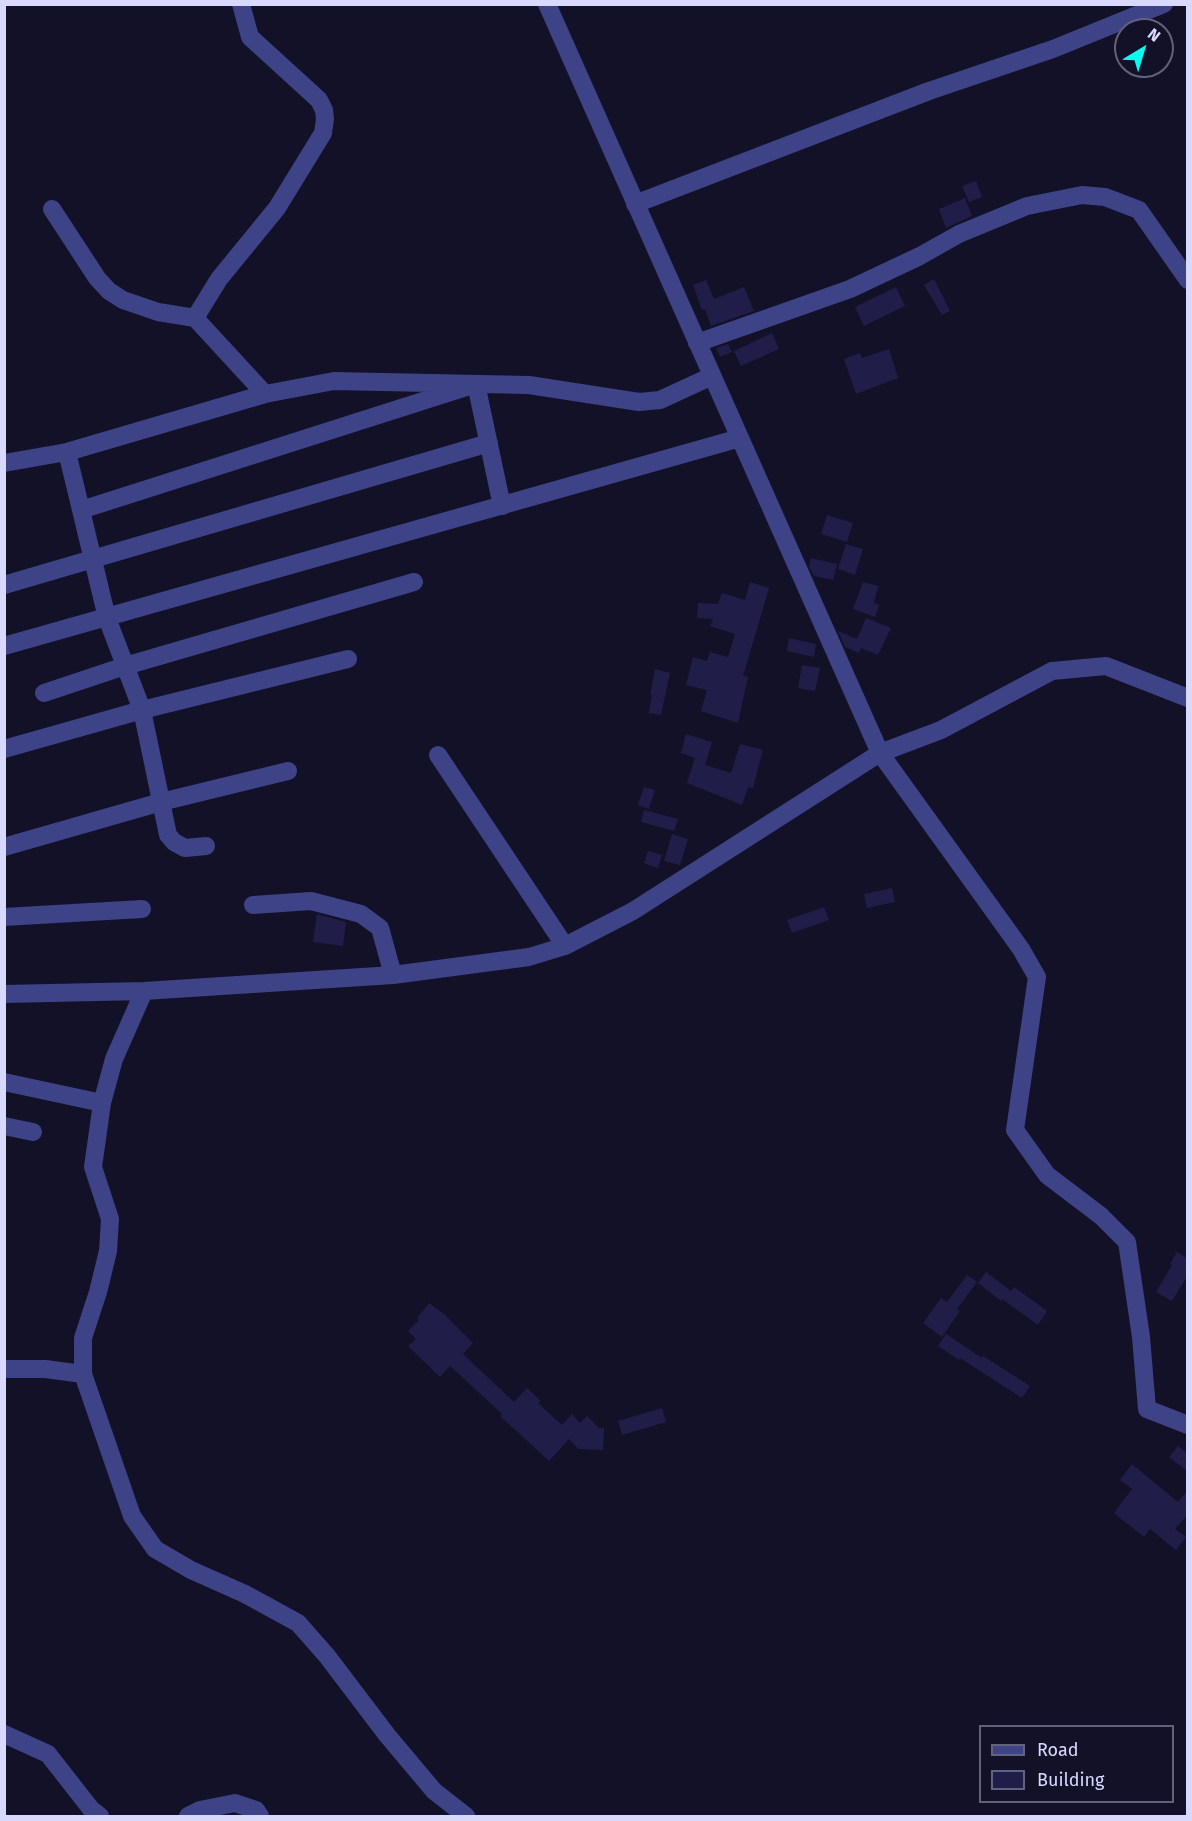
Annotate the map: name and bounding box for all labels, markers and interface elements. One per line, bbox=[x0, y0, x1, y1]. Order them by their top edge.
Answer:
north arrow bbox=[1114, 18, 1174, 78]
text: N bbox=[1144, 24, 1164, 46]
legend bbox=[979, 1725, 1174, 1803]
text: Road bbox=[1037, 1739, 1079, 1761]
text: Building bbox=[1037, 1769, 1104, 1791]

